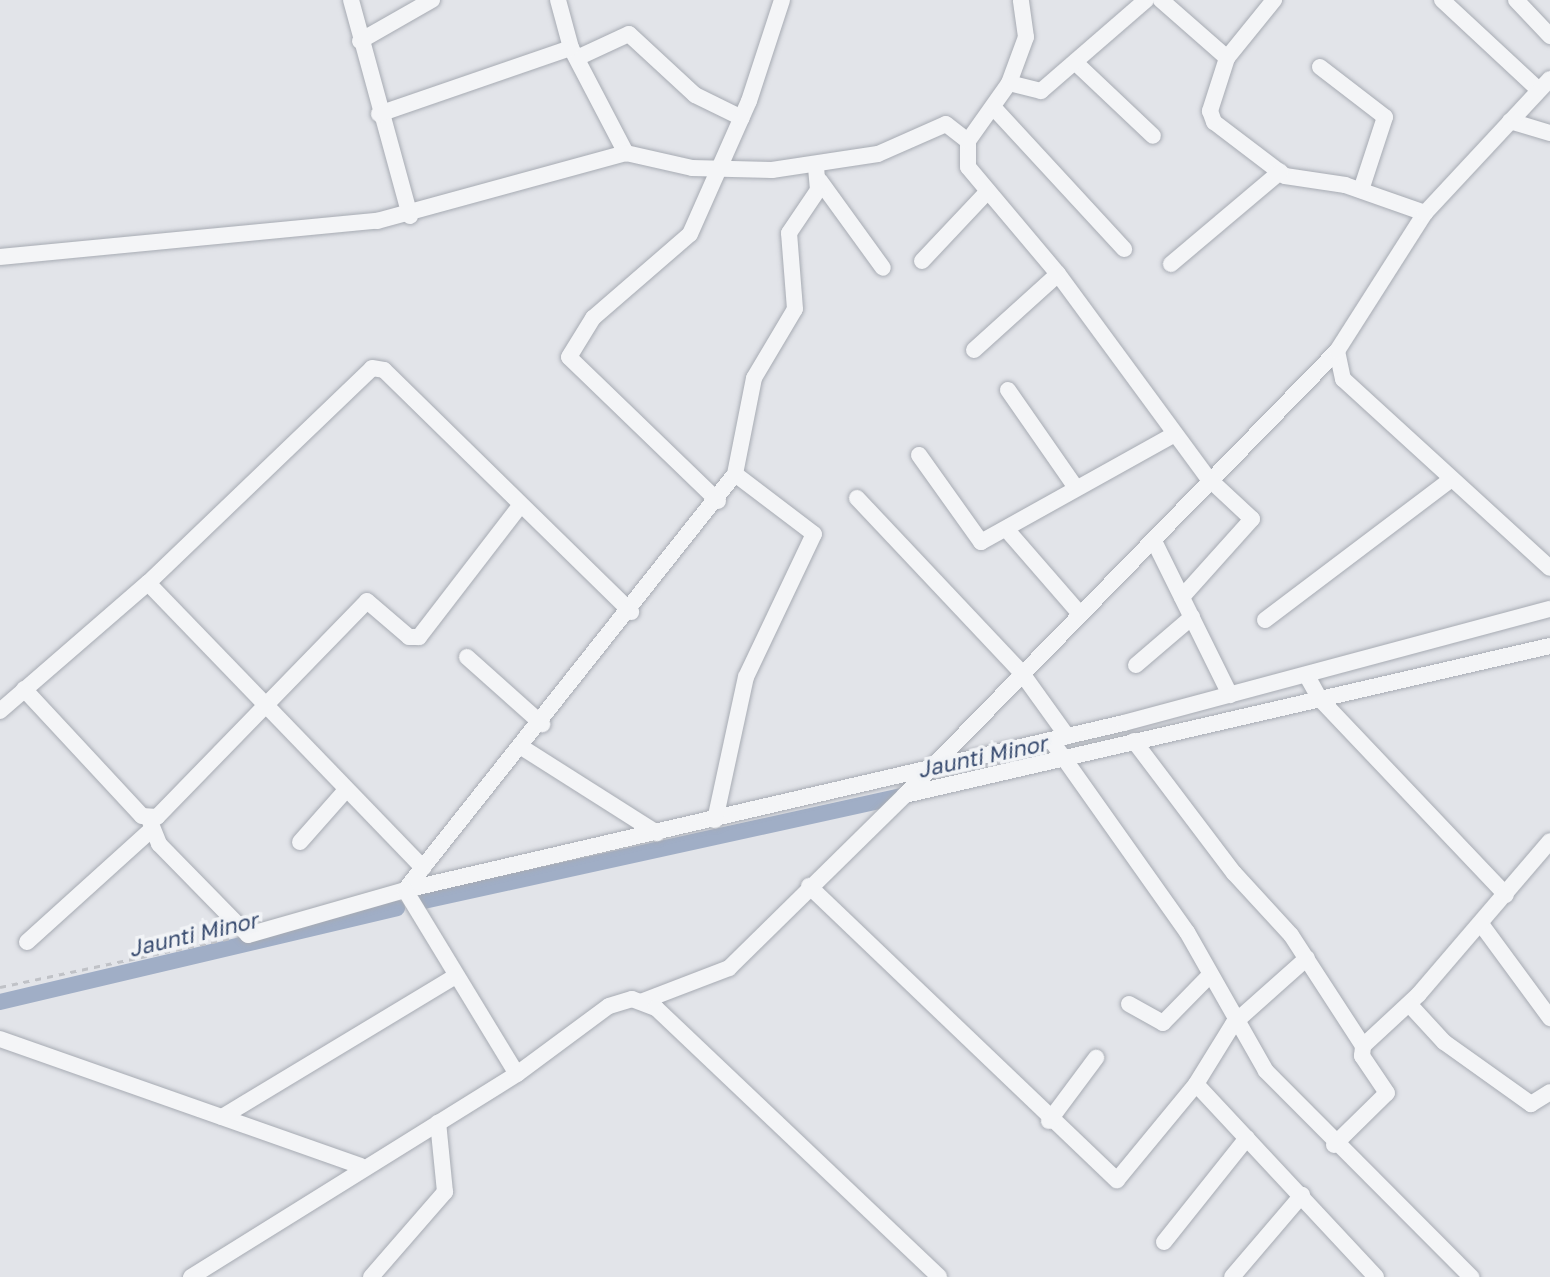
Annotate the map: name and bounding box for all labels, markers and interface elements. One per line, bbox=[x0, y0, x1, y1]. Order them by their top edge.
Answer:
water label: Jaunti Minor bbox=[915, 729, 1049, 783]
water label: Jaunti Minor bbox=[126, 906, 260, 962]

